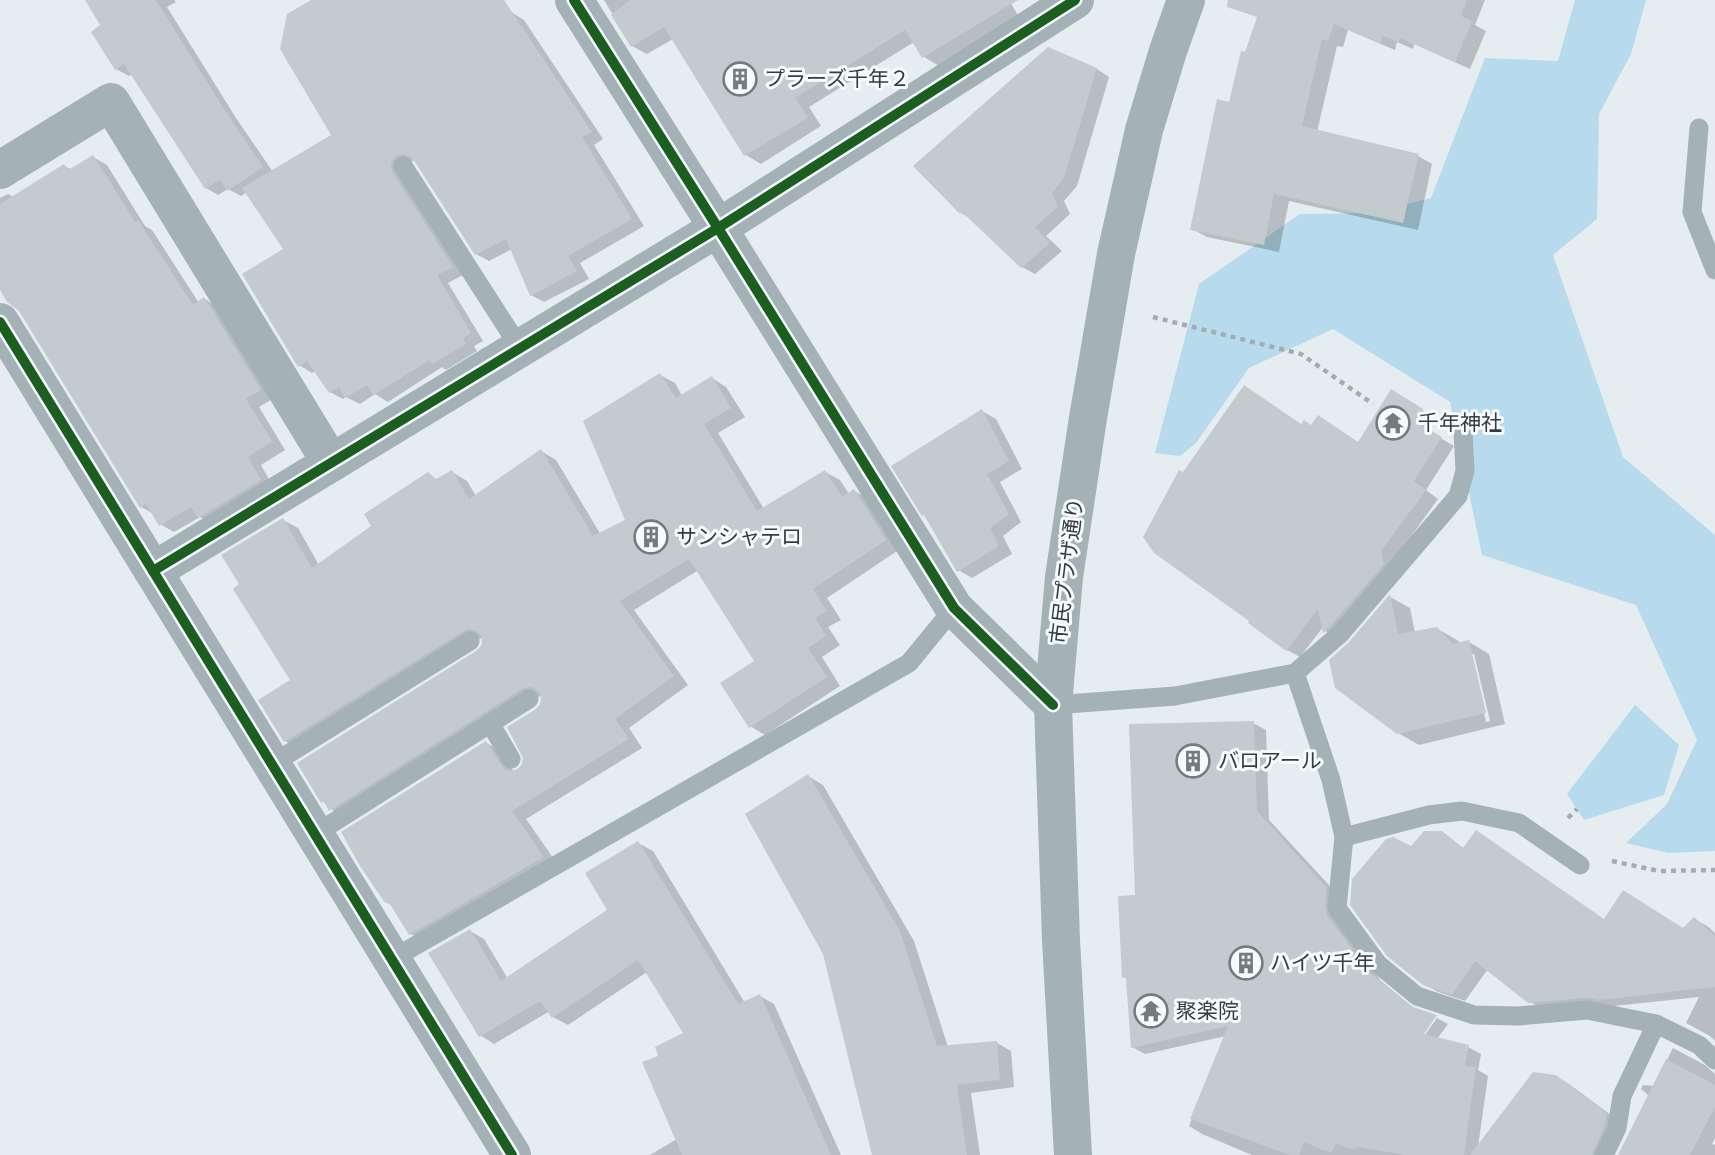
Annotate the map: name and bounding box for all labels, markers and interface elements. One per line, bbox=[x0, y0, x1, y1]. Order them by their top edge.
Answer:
building icon: プラーズ千年２ bbox=[721, 60, 759, 98]
place label: プラーズ千年２ bbox=[764, 65, 910, 90]
temple icon: 千年神社 bbox=[1374, 404, 1412, 442]
place label: 千年神社 bbox=[1418, 409, 1502, 434]
street label: 市民プラザ通り bbox=[1044, 496, 1087, 645]
building icon: サンシャテロ bbox=[632, 518, 670, 556]
place label: サンシャテロ bbox=[676, 523, 802, 548]
building icon: バロアール bbox=[1174, 742, 1212, 780]
place label: バロアール bbox=[1218, 747, 1322, 772]
building icon: ハイツ千年 bbox=[1227, 944, 1265, 982]
place label: ハイツ千年 bbox=[1270, 949, 1375, 974]
temple icon: 聚楽院 bbox=[1132, 992, 1170, 1030]
place label: 聚楽院 bbox=[1176, 997, 1239, 1022]

